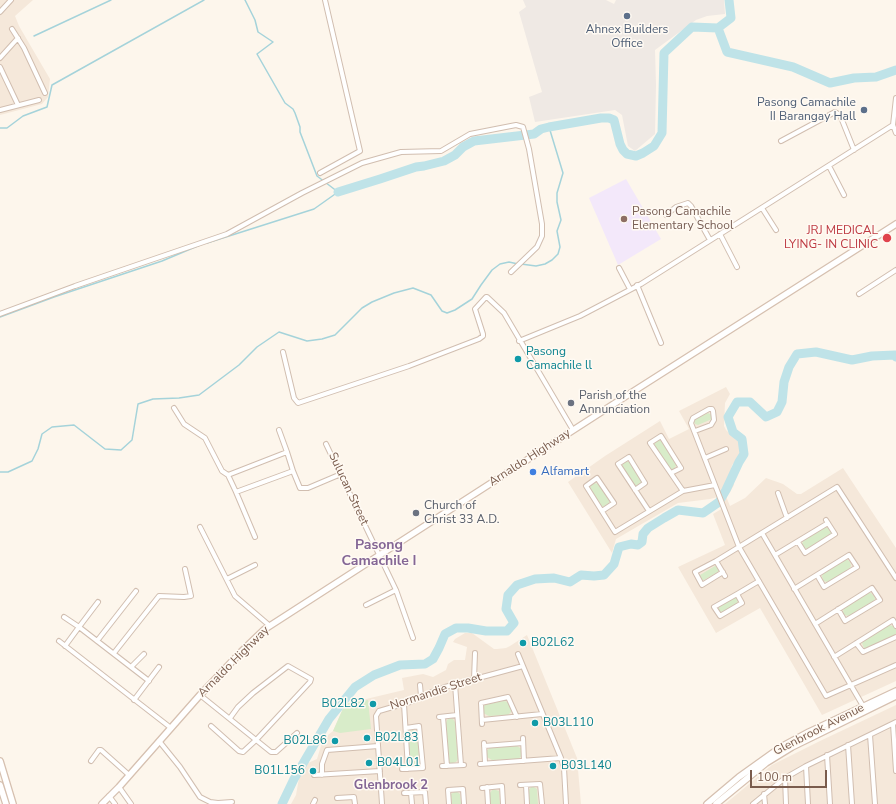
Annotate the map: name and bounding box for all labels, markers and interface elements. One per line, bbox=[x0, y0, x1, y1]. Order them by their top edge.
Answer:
marker: Ahnex Builders Office bbox=[622, 11, 632, 21]
place label: Ahnex Builders Office bbox=[586, 23, 668, 51]
place label: Pasong Camachile II Barangay Hall bbox=[757, 96, 856, 124]
marker: Pasong Camachile II Barangay Hall bbox=[859, 105, 869, 115]
place label: Pasong Camachile Elementary School bbox=[632, 205, 733, 233]
marker: Pasong Camachile Elementary School bbox=[619, 214, 629, 224]
place label: JRJ MEDICAL LYING- IN CLINIC bbox=[784, 224, 878, 252]
marker: JRJ MEDICAL LYING- IN CLINIC bbox=[881, 232, 893, 244]
place label: Pasong Camachile ll bbox=[526, 345, 592, 373]
marker: Pasong Camachile ll bbox=[513, 354, 523, 364]
place label: Parish of the Annunciation bbox=[579, 389, 650, 417]
marker: Parish of the Annunciation bbox=[566, 398, 576, 408]
street label: Arnaldo Highway bbox=[486, 426, 574, 490]
street label: Sulucan Street bbox=[325, 450, 371, 528]
place label: Alfamart bbox=[541, 465, 589, 479]
marker: Alfamart bbox=[528, 467, 538, 477]
place label: Church of Christ 33 A.D. bbox=[424, 499, 499, 527]
marker: Church of Christ 33 A.D. bbox=[411, 508, 421, 518]
district label: Pasong Camachile I bbox=[342, 538, 416, 570]
street label: Arnaldo Highway bbox=[195, 623, 273, 701]
place label: B02L62 bbox=[531, 636, 574, 650]
marker: B02L62 bbox=[518, 638, 528, 648]
street label: Normandie Street bbox=[388, 670, 484, 714]
place label: B02L82 bbox=[322, 697, 365, 711]
marker: B02L82 bbox=[368, 699, 378, 709]
street label: Glenbrook Avenue bbox=[771, 701, 867, 759]
place label: B03L110 bbox=[543, 716, 594, 730]
marker: B03L110 bbox=[530, 718, 540, 728]
place label: B02L83 bbox=[375, 731, 418, 745]
marker: B02L83 bbox=[362, 733, 372, 743]
place label: B02L86 bbox=[284, 734, 327, 748]
marker: B02L86 bbox=[330, 736, 340, 746]
place label: B04L01 bbox=[377, 756, 420, 770]
marker: B04L01 bbox=[364, 758, 374, 768]
place label: B03L140 bbox=[561, 759, 612, 773]
marker: B03L140 bbox=[548, 761, 558, 771]
scale bar bbox=[752, 762, 829, 788]
place label: B01L156 bbox=[254, 764, 305, 778]
marker: B01L156 bbox=[308, 766, 318, 776]
text: 100 m bbox=[757, 769, 792, 785]
district label: Glenbrook 2 bbox=[354, 778, 428, 794]

